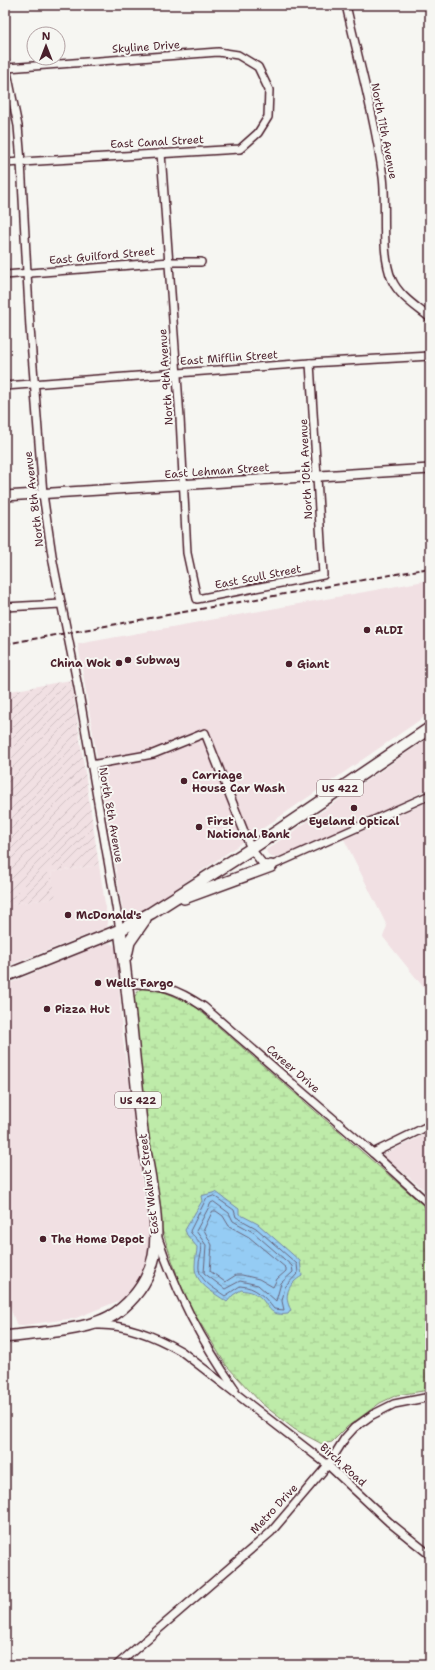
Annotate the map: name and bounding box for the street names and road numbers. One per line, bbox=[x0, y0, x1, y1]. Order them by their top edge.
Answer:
street label: Skyline Drive bbox=[111, 37, 181, 57]
street label: North 11th Avenue bbox=[367, 82, 401, 180]
street label: East Canal Street bbox=[110, 132, 204, 152]
street label: East Guilford Street bbox=[48, 244, 156, 268]
street label: North 9th Avenue bbox=[155, 328, 177, 426]
street label: East Mifflin Street bbox=[180, 347, 279, 369]
street label: North 10th Avenue bbox=[296, 418, 316, 520]
street label: North 8th Avenue bbox=[21, 450, 47, 548]
street label: East Lehman Street bbox=[164, 460, 270, 482]
street label: East Scull Street bbox=[214, 561, 303, 593]
street label: North 8th Avenue bbox=[95, 766, 127, 864]
road number: US 422 bbox=[317, 780, 363, 796]
street label: Career Drive bbox=[263, 1042, 323, 1096]
road number: US 422 bbox=[115, 1092, 161, 1108]
street label: East Walnut Street bbox=[135, 1133, 163, 1235]
street label: Birch Road bbox=[317, 1440, 369, 1490]
street label: Metro Drive bbox=[247, 1481, 301, 1537]

